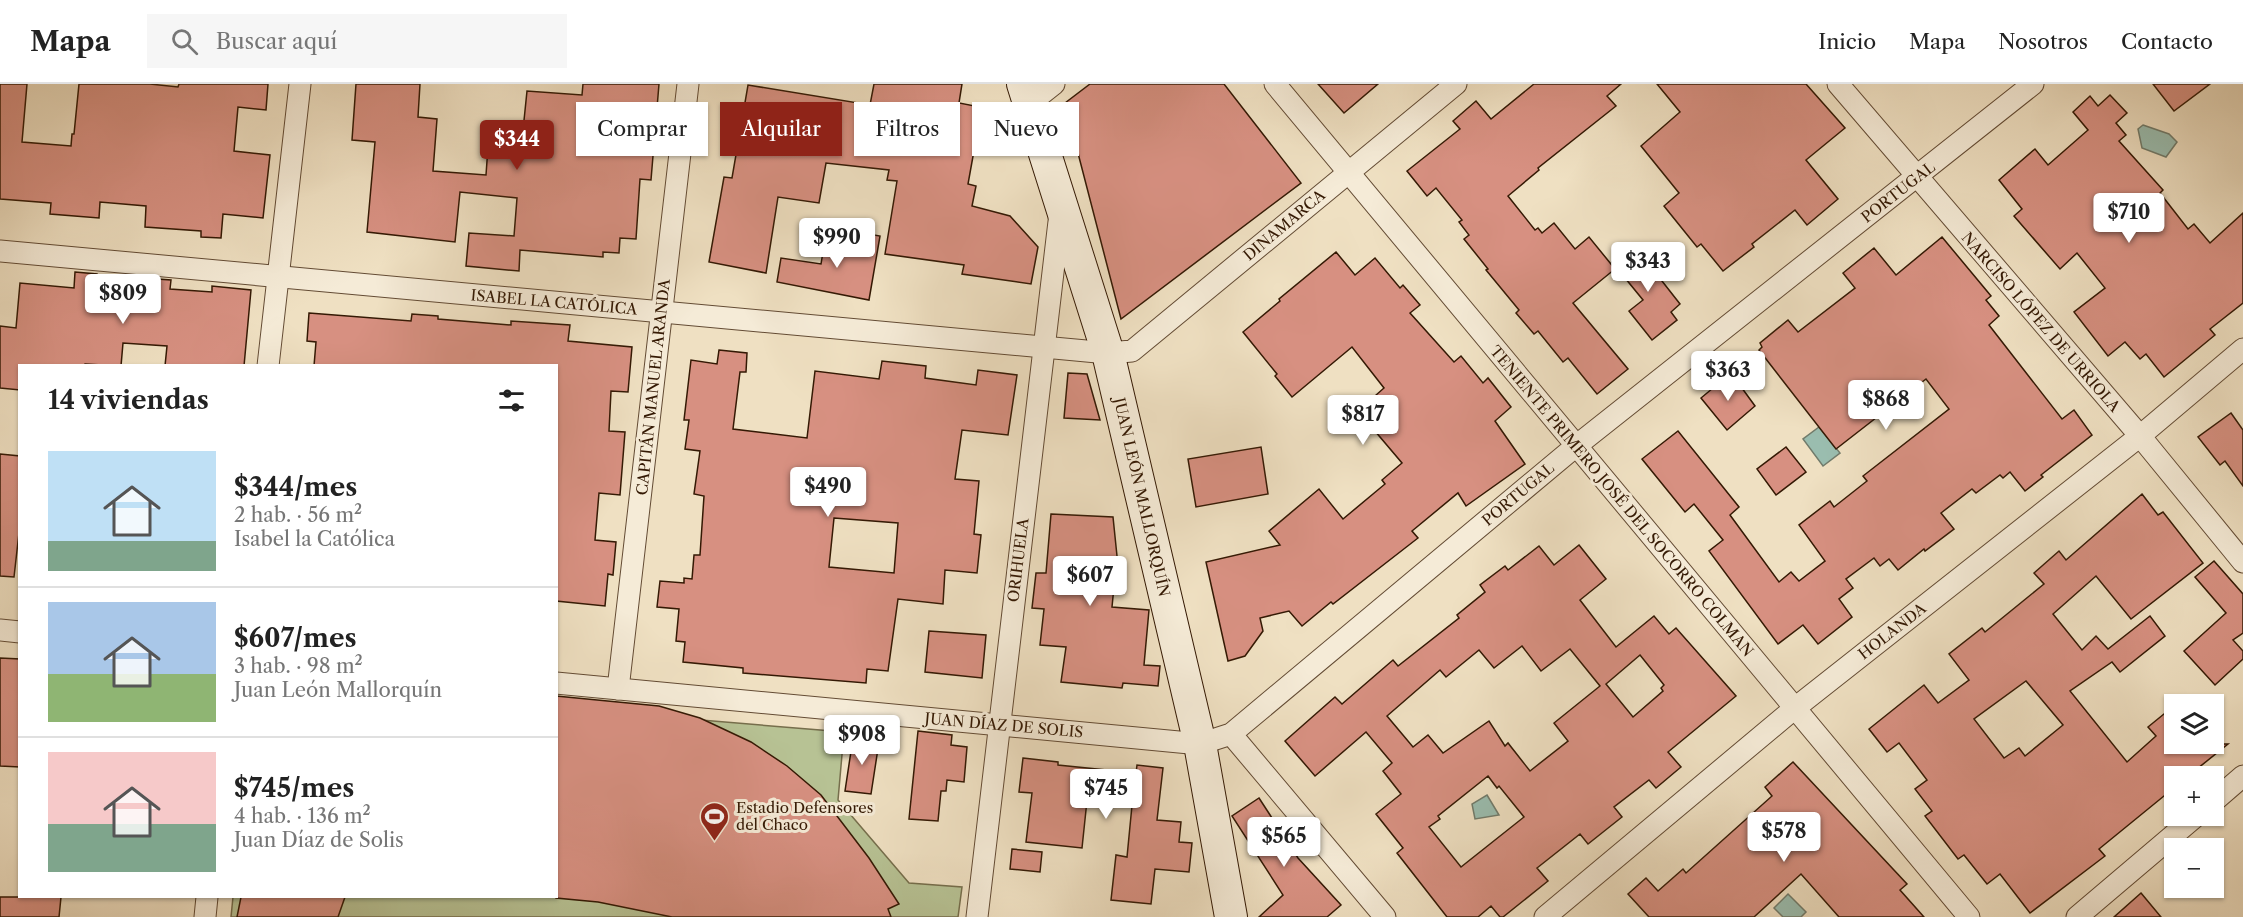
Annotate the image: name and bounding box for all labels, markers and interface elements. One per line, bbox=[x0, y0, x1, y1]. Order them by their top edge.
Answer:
search box bbox=[147, 14, 567, 68]
text: Mapa bbox=[30, 24, 111, 58]
icon: search bbox=[168, 25, 201, 58]
text: Buscar aquí bbox=[216, 28, 337, 55]
text: Inicio bbox=[1818, 29, 1876, 54]
text: Mapa bbox=[1909, 29, 1965, 54]
text: Nosotros bbox=[1998, 29, 2088, 54]
text: Contacto bbox=[2121, 29, 2213, 54]
chip: Comprar bbox=[576, 102, 708, 156]
chip: Alquilar bbox=[720, 102, 842, 156]
chip: Filtros bbox=[854, 102, 960, 156]
chip: Nuevo bbox=[972, 102, 1079, 156]
pin: $344 bbox=[481, 120, 553, 171]
text: $344 bbox=[494, 127, 540, 151]
street label: PORTUGAL bbox=[1857, 157, 1939, 227]
street label: DINAMARCA bbox=[1239, 185, 1329, 265]
pin: $710 bbox=[2093, 193, 2165, 244]
text: $710 bbox=[2107, 200, 2151, 224]
pin: $990 bbox=[801, 218, 873, 269]
text: $990 bbox=[813, 225, 861, 249]
street label: NARCISO LÓPEZ DE URRIOLA bbox=[1958, 228, 2125, 416]
pin: $343 bbox=[1612, 242, 1684, 293]
text: $343 bbox=[1625, 249, 1671, 273]
pin: $809 bbox=[87, 274, 159, 325]
street label: CAPITÁN MANUEL ARANDA bbox=[632, 277, 674, 496]
text: $809 bbox=[99, 281, 147, 305]
street label: ISABEL LA CATÓLICA bbox=[470, 285, 639, 319]
street label: TENIENTE PRIMERO JOSÉ DEL SOCORRO COLMAN bbox=[1486, 342, 1758, 660]
pin: $363 bbox=[1692, 351, 1764, 402]
text: $363 bbox=[1705, 358, 1751, 382]
pin: $868 bbox=[1850, 380, 1922, 431]
text: 14 viviendas bbox=[48, 384, 209, 416]
icon: filters bbox=[495, 384, 528, 417]
text: $868 bbox=[1862, 387, 1910, 411]
street label: JUAN LEÓN MALLORQUÍN bbox=[1109, 394, 1174, 598]
pin: $817 bbox=[1327, 395, 1399, 446]
text: $817 bbox=[1342, 402, 1384, 426]
street label: PORTUGAL bbox=[1478, 458, 1558, 530]
pin: $490 bbox=[792, 467, 864, 518]
text: $344/mes bbox=[234, 471, 357, 503]
text: $490 bbox=[804, 474, 852, 498]
icon: home bbox=[96, 475, 168, 547]
text: 2 hab. · 56 m² bbox=[234, 503, 362, 527]
street label: ORIHUELA bbox=[1003, 516, 1033, 603]
text: Isabel la Católica bbox=[234, 527, 395, 551]
pin: $607 bbox=[1054, 556, 1126, 607]
text: $607 bbox=[1067, 563, 1113, 587]
street label: HOLANDA bbox=[1854, 598, 1931, 663]
text: $607/mes bbox=[234, 622, 357, 654]
icon: home bbox=[96, 626, 168, 698]
text: 3 hab. · 98 m² bbox=[234, 654, 363, 678]
text: Juan León Mallorquín bbox=[234, 678, 442, 702]
map controls bbox=[2164, 694, 2224, 898]
button: layers bbox=[2164, 694, 2224, 754]
street label: JUAN DÍAZ DE SOLIS bbox=[922, 708, 1084, 741]
pin: $908 bbox=[826, 715, 898, 766]
text: $908 bbox=[838, 722, 886, 746]
button: + bbox=[2164, 766, 2224, 826]
pin: $745 bbox=[1070, 769, 1142, 820]
text: $745/mes bbox=[234, 772, 354, 804]
icon: home bbox=[96, 776, 168, 848]
text: $745 bbox=[1084, 776, 1128, 800]
place label: Estadio Defensores del Chaco bbox=[736, 798, 873, 834]
sports icon: Estadio Defensores del Chaco bbox=[699, 800, 731, 842]
text: 4 hab. · 136 m² bbox=[234, 804, 371, 828]
pin: $578 bbox=[1748, 812, 1820, 863]
pin: $565 bbox=[1248, 817, 1320, 868]
text: $578 bbox=[1762, 819, 1806, 843]
text: $565 bbox=[1261, 824, 1307, 848]
text: Juan Díaz de Solis bbox=[234, 828, 404, 852]
button: − bbox=[2164, 838, 2224, 898]

